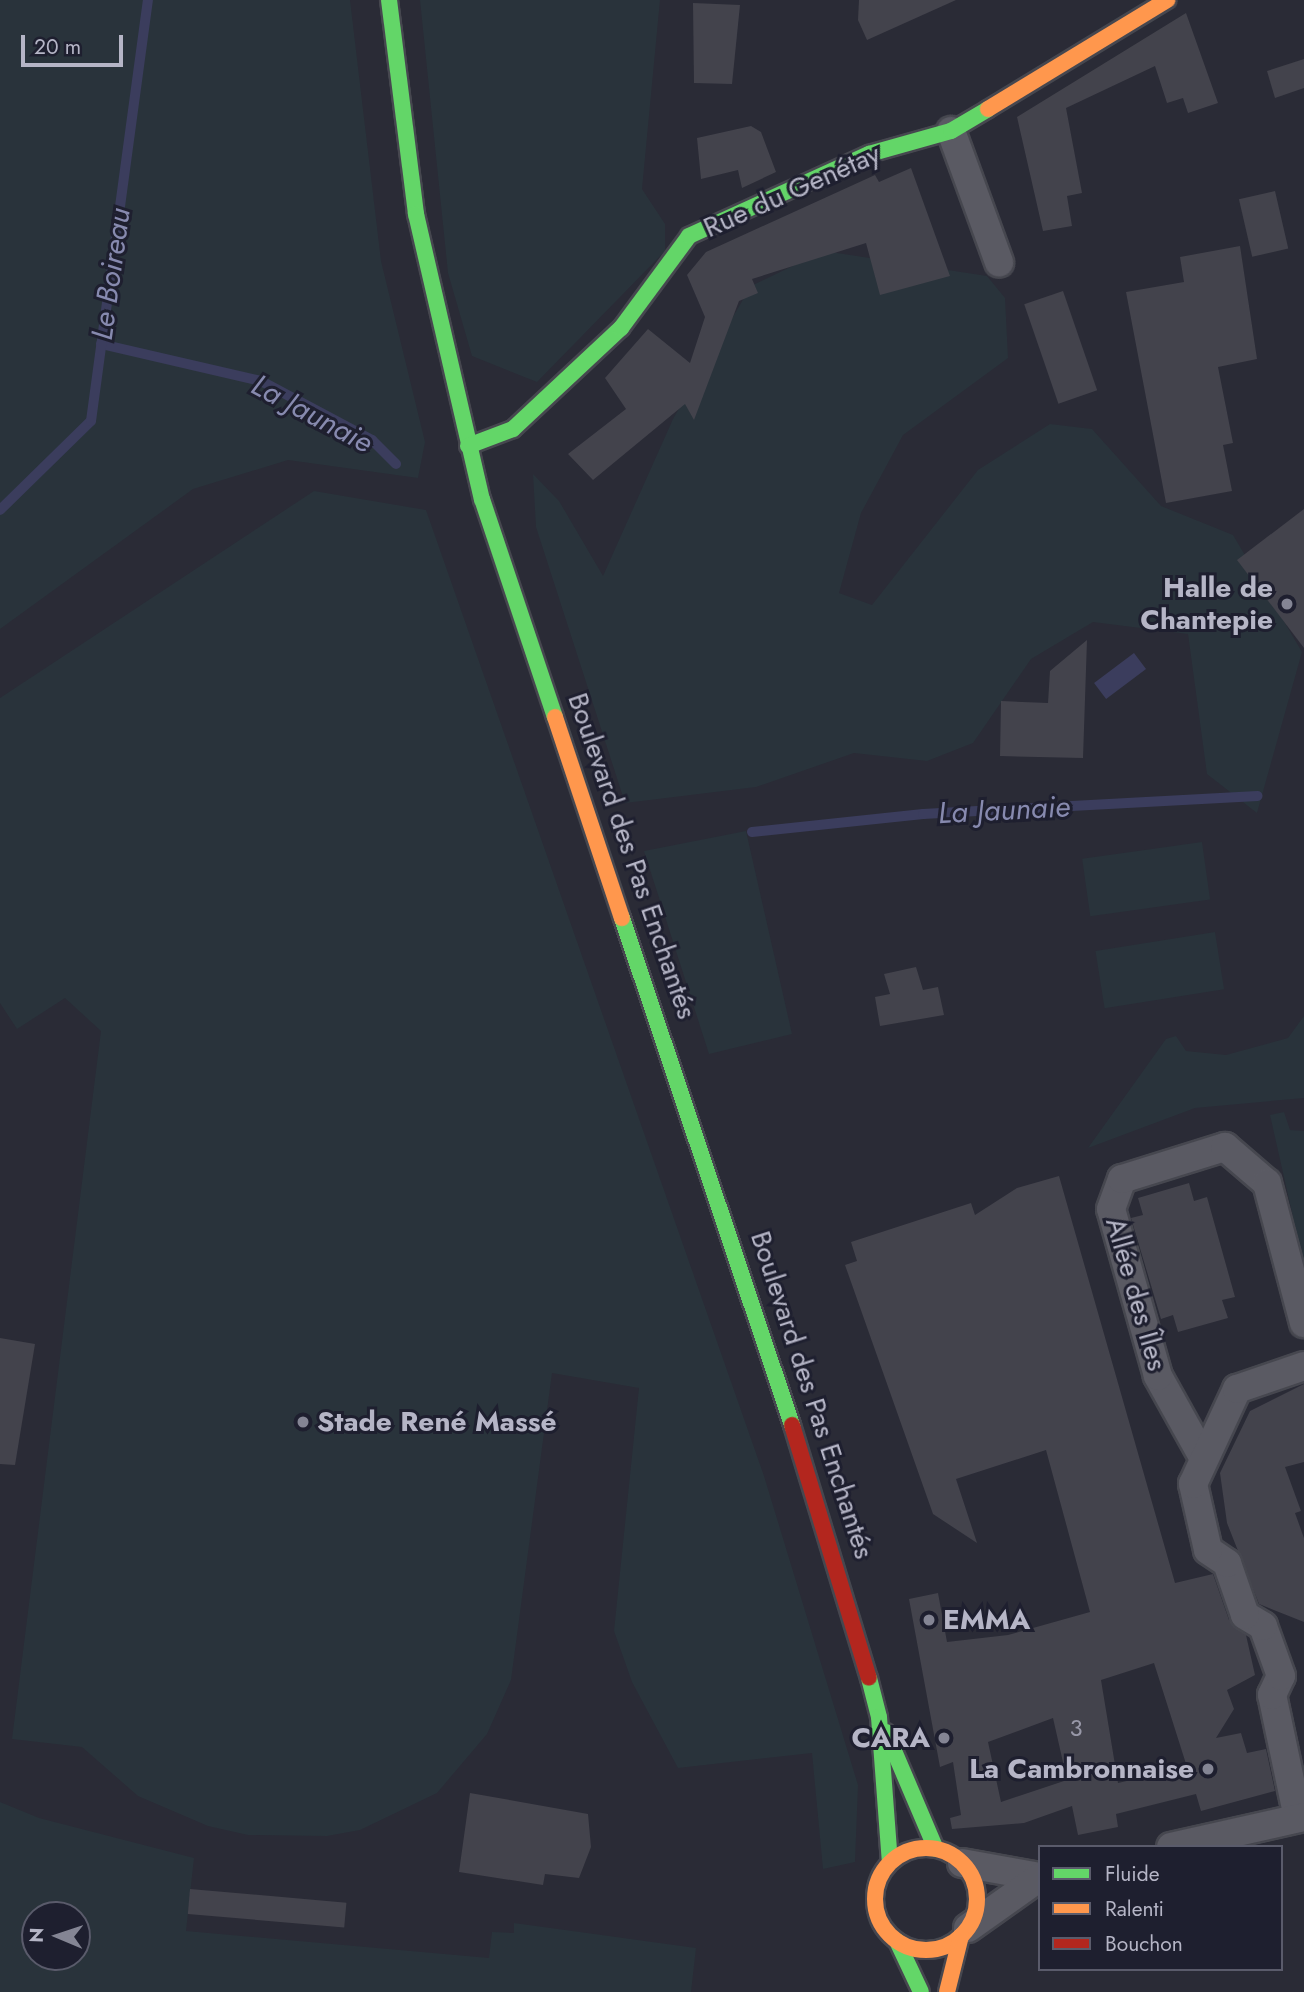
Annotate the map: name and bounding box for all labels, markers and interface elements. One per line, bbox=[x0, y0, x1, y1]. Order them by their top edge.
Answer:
scale bar bbox=[24, 21, 126, 65]
text: 20 m bbox=[34, 32, 81, 62]
street label: Rue du Genétay bbox=[698, 137, 886, 245]
water label: Le Boireau bbox=[84, 206, 138, 342]
water label: La Jaunaie bbox=[245, 367, 379, 461]
place label: Halle de Chantepie bbox=[1140, 571, 1273, 637]
marker: Halle de Chantepie bbox=[1279, 596, 1295, 612]
street label: Boulevard des Pas Enchantés bbox=[560, 689, 704, 1023]
water label: La Jaunaie bbox=[937, 789, 1071, 831]
street label: Allée des Îles bbox=[1098, 1214, 1174, 1374]
street label: Boulevard des Pas Enchantés bbox=[743, 1227, 881, 1563]
place label: Stade René Massé bbox=[317, 1405, 557, 1439]
marker: Stade René Massé bbox=[295, 1414, 311, 1430]
place label: EMMA bbox=[943, 1603, 1030, 1637]
marker: EMMA bbox=[921, 1612, 937, 1628]
house number: 3 bbox=[1069, 1714, 1083, 1742]
place label: CARA bbox=[852, 1721, 930, 1755]
marker: CARA bbox=[936, 1730, 952, 1746]
place label: La Cambronnaise bbox=[969, 1752, 1194, 1786]
marker: La Cambronnaise bbox=[1200, 1761, 1216, 1777]
legend bbox=[1038, 1845, 1283, 1971]
text: Fluide bbox=[1105, 1859, 1160, 1889]
text: Ralenti bbox=[1105, 1894, 1164, 1924]
north arrow bbox=[21, 1901, 91, 1971]
text: N bbox=[23, 1927, 50, 1943]
text: Bouchon bbox=[1105, 1929, 1183, 1959]

